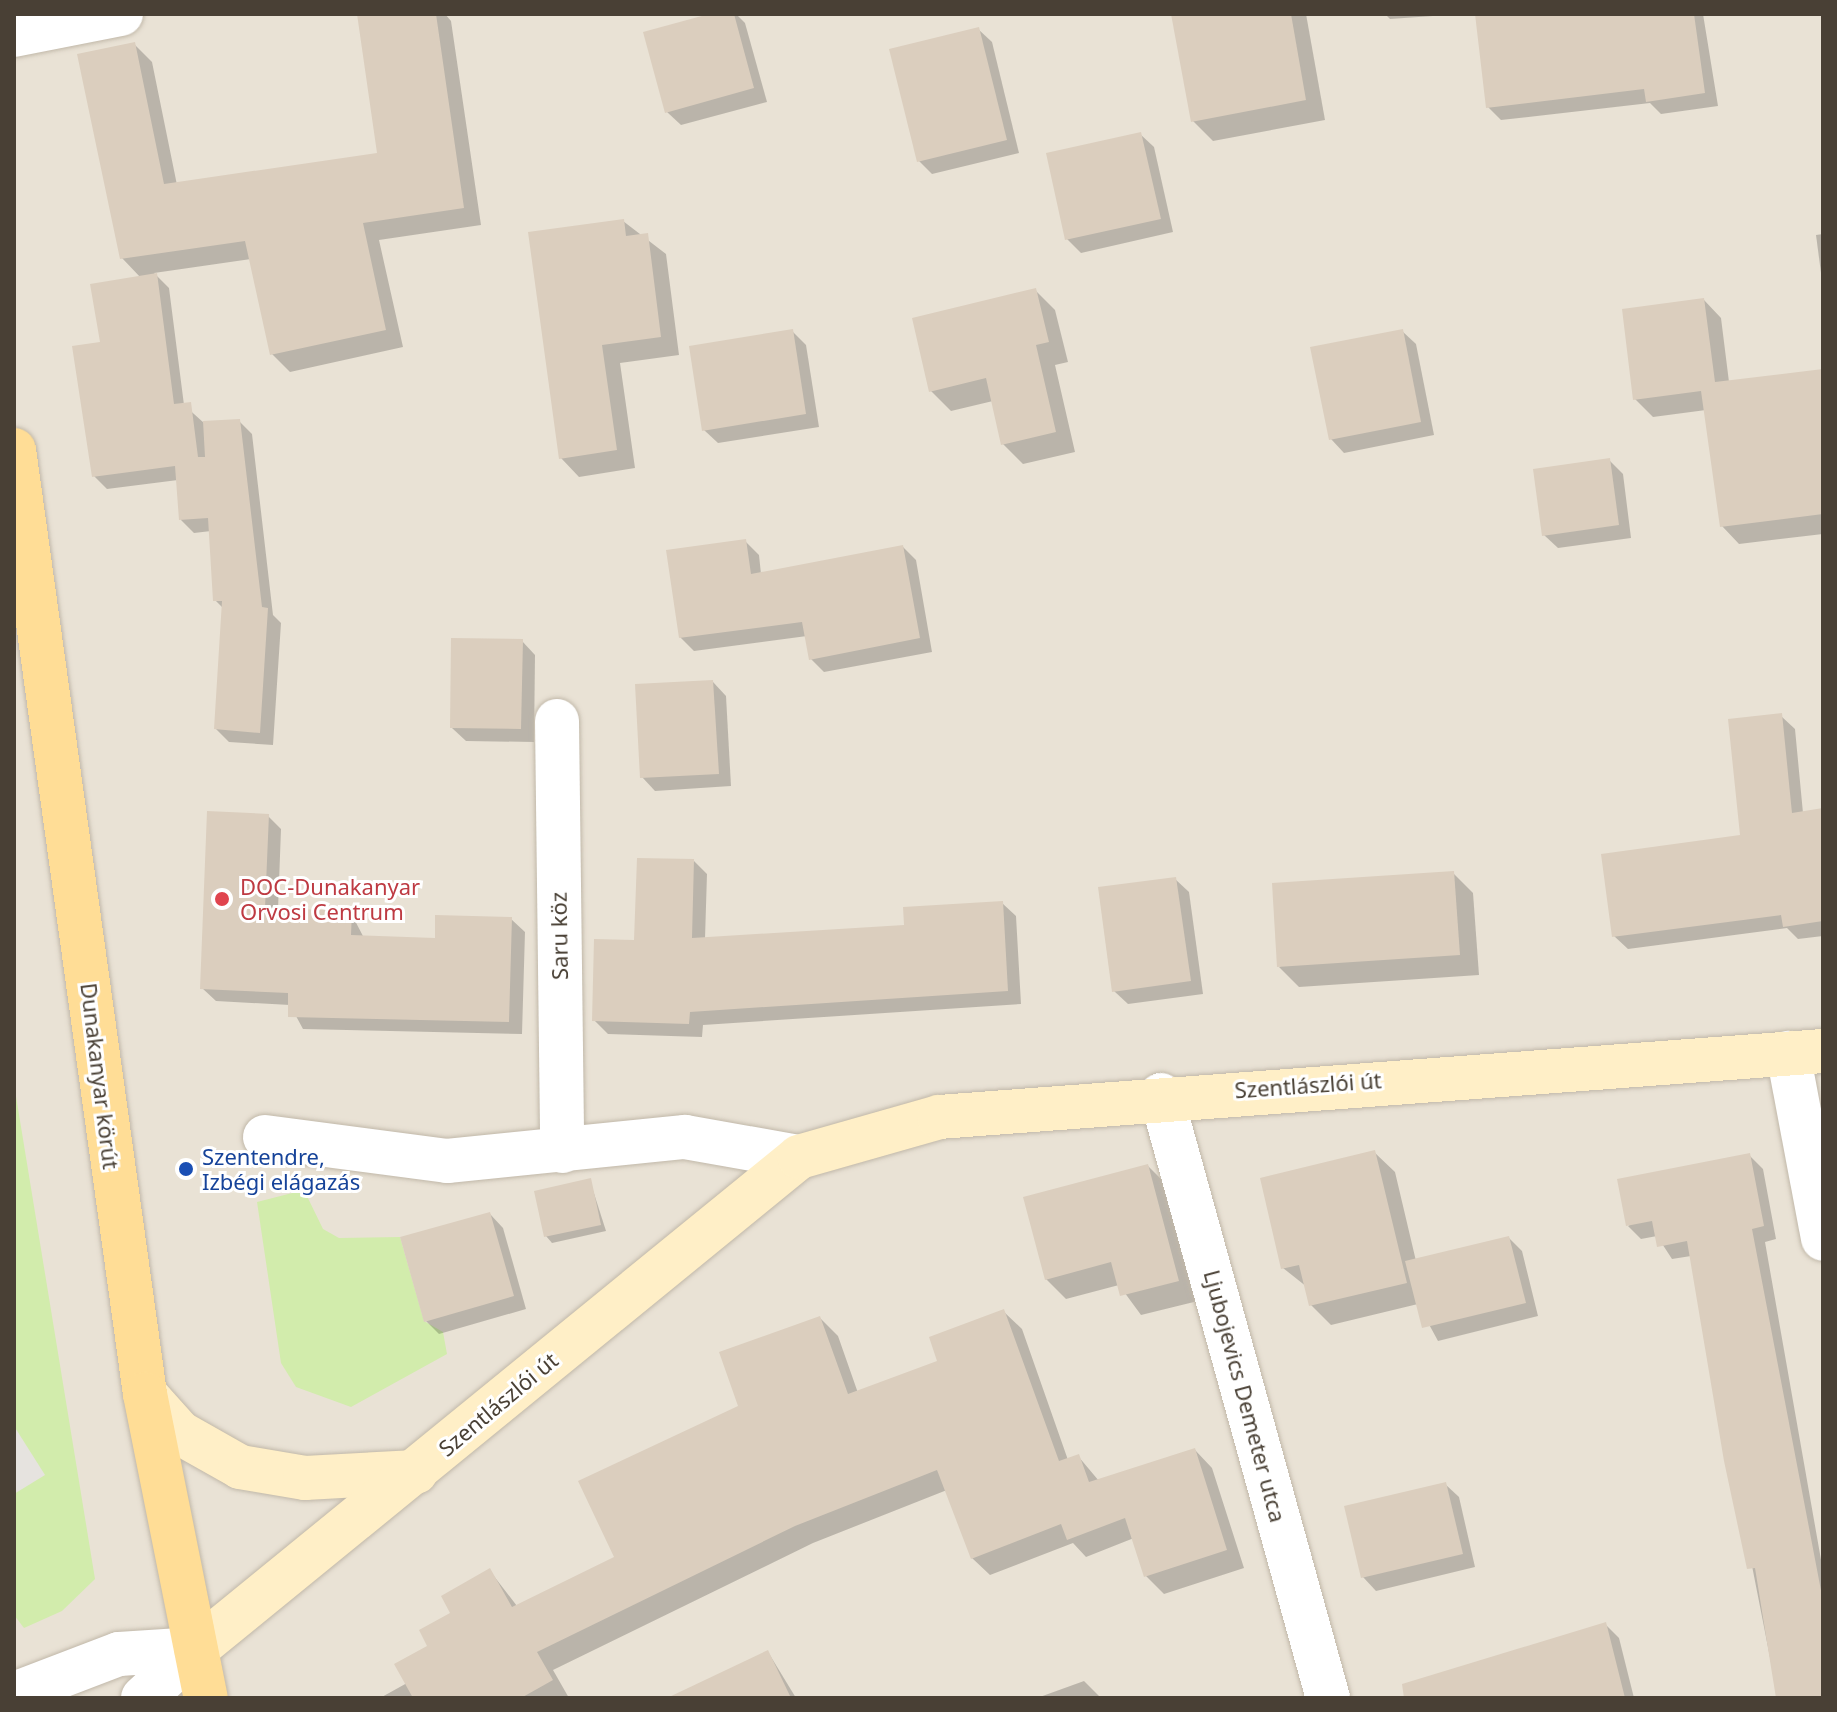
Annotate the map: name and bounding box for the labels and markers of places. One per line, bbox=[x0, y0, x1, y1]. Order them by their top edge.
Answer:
place label: DOC-Dunakanyar Orvosi Centrum bbox=[240, 873, 420, 924]
marker: DOC-Dunakanyar Orvosi Centrum bbox=[211, 888, 233, 910]
place label: Szentendre, Izbégi elágazás bbox=[202, 1143, 360, 1194]
marker: Szentendre, Izbégi elágazás bbox=[177, 1160, 195, 1178]

